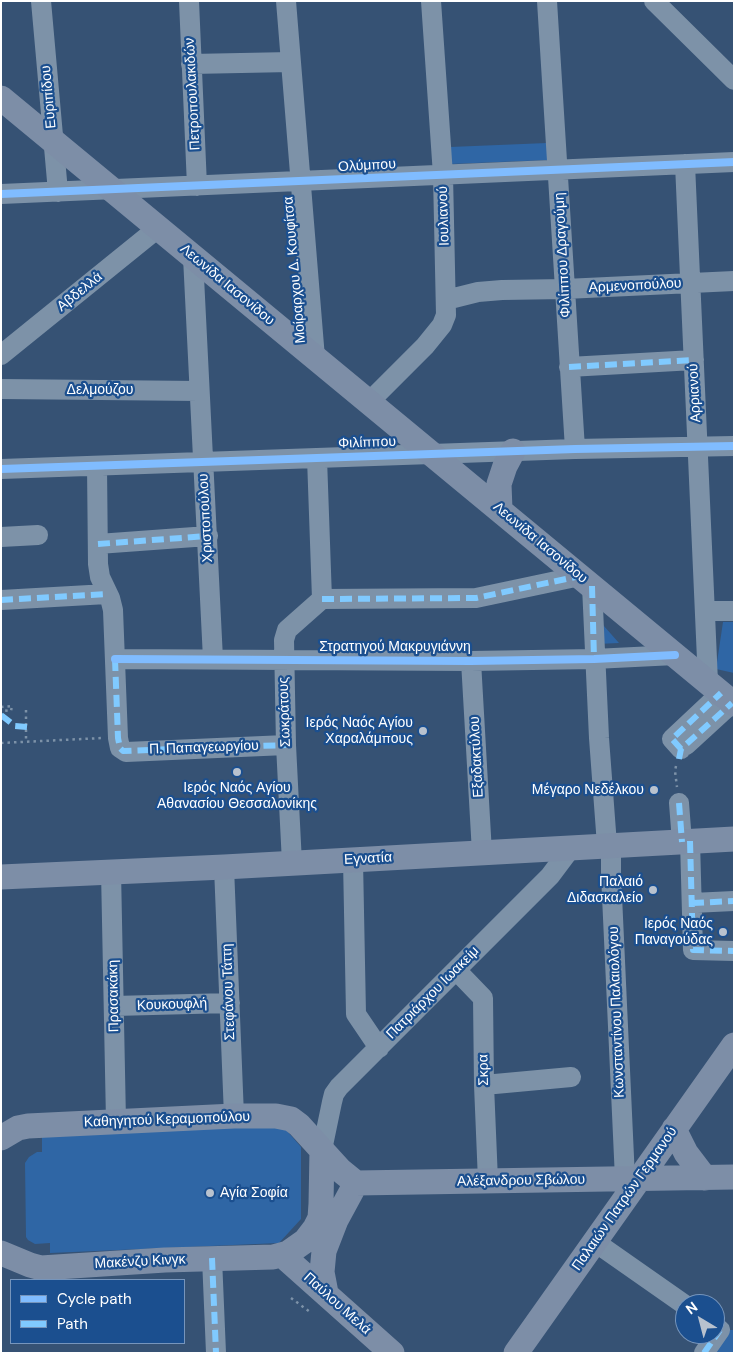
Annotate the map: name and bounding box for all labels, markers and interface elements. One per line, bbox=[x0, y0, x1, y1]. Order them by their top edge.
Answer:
street label: Πετροπουλακιδών bbox=[181, 33, 205, 155]
street label: Ευριπίδου bbox=[38, 63, 60, 131]
street label: Ολύμπου bbox=[337, 156, 397, 176]
street label: Ιουλιανού bbox=[434, 184, 454, 248]
street label: Φιλίππου Δραγούμη bbox=[551, 188, 575, 322]
street label: Μοίραρχου Δ. Κουφίτσα bbox=[280, 191, 310, 349]
street label: Λεωνίδα Ιασονίδου bbox=[174, 239, 280, 331]
street label: Αβδελλά bbox=[53, 268, 107, 316]
street label: Αρμενοπούλου bbox=[586, 275, 684, 297]
street label: Αρριανού bbox=[685, 362, 705, 424]
street label: Δελμούζου bbox=[64, 382, 136, 398]
street label: Φιλίππου bbox=[336, 434, 398, 452]
street label: Χριστοπούλου bbox=[195, 471, 217, 565]
street label: Λεωνίδα Ιασονίδου bbox=[487, 497, 593, 589]
street label: Στρατηγού Μακρυγιάννη bbox=[314, 639, 476, 655]
street label: Σωκράτους bbox=[275, 675, 295, 749]
street label: Εξαδακτύλου bbox=[466, 713, 488, 801]
place label: Ιερός Ναός Αγίου Χαραλάμπους bbox=[301, 715, 413, 748]
marker: Ιερός Ναός Αγίου Χαραλάμπους bbox=[417, 725, 429, 737]
street label: Π. Παπαγεωργίου bbox=[147, 738, 261, 758]
marker: Ιερός Ναός Αγίου Αθανασίου Θεσσαλονίκης bbox=[231, 766, 243, 778]
place label: Ιερός Ναός Αγίου Αθανασίου Θεσσαλονίκης bbox=[154, 780, 320, 812]
place label: Μέγαρο Νεδέλκου bbox=[525, 782, 644, 798]
marker: Μέγαρο Νεδέλκου bbox=[648, 784, 660, 796]
street label: Εγνατία bbox=[342, 849, 394, 869]
place label: Παλαιό Διδασκαλείο bbox=[561, 874, 643, 906]
marker: Παλαιό Διδασκαλείο bbox=[647, 884, 659, 896]
place label: Ιερός Ναός Παναγούδας bbox=[631, 916, 713, 949]
street label: Κωνσταντίνου Παλαιολόγου bbox=[605, 920, 629, 1104]
marker: Ιερός Ναός Παναγούδας bbox=[717, 926, 729, 938]
street label: Στεφάνου Τάττη bbox=[219, 938, 239, 1046]
street label: Πατριάρχου Ιωακείμ bbox=[380, 940, 486, 1046]
street label: Πρασακάκη bbox=[105, 957, 123, 1035]
street label: Κουκουφλή bbox=[134, 995, 210, 1015]
street label: Σκρα bbox=[475, 1053, 493, 1087]
street label: Καθηγητού Κεραμοπούλου bbox=[78, 1109, 256, 1131]
street label: Παλαιών Πατρών Γερμανού bbox=[566, 1120, 684, 1278]
street label: Αλέξανδρου Σβώλου bbox=[454, 1171, 588, 1191]
place label: Αγία Σοφία bbox=[220, 1185, 292, 1201]
marker: Αγία Σοφία bbox=[204, 1187, 216, 1199]
street label: Μακένζυ Κινγκ bbox=[92, 1251, 188, 1273]
street label: Παύλου Μελά bbox=[298, 1268, 376, 1340]
legend bbox=[10, 1279, 185, 1344]
text: Cycle path bbox=[57, 1289, 132, 1309]
north arrow bbox=[675, 1294, 725, 1344]
text: N bbox=[682, 1298, 701, 1318]
text: Path bbox=[57, 1314, 88, 1334]

